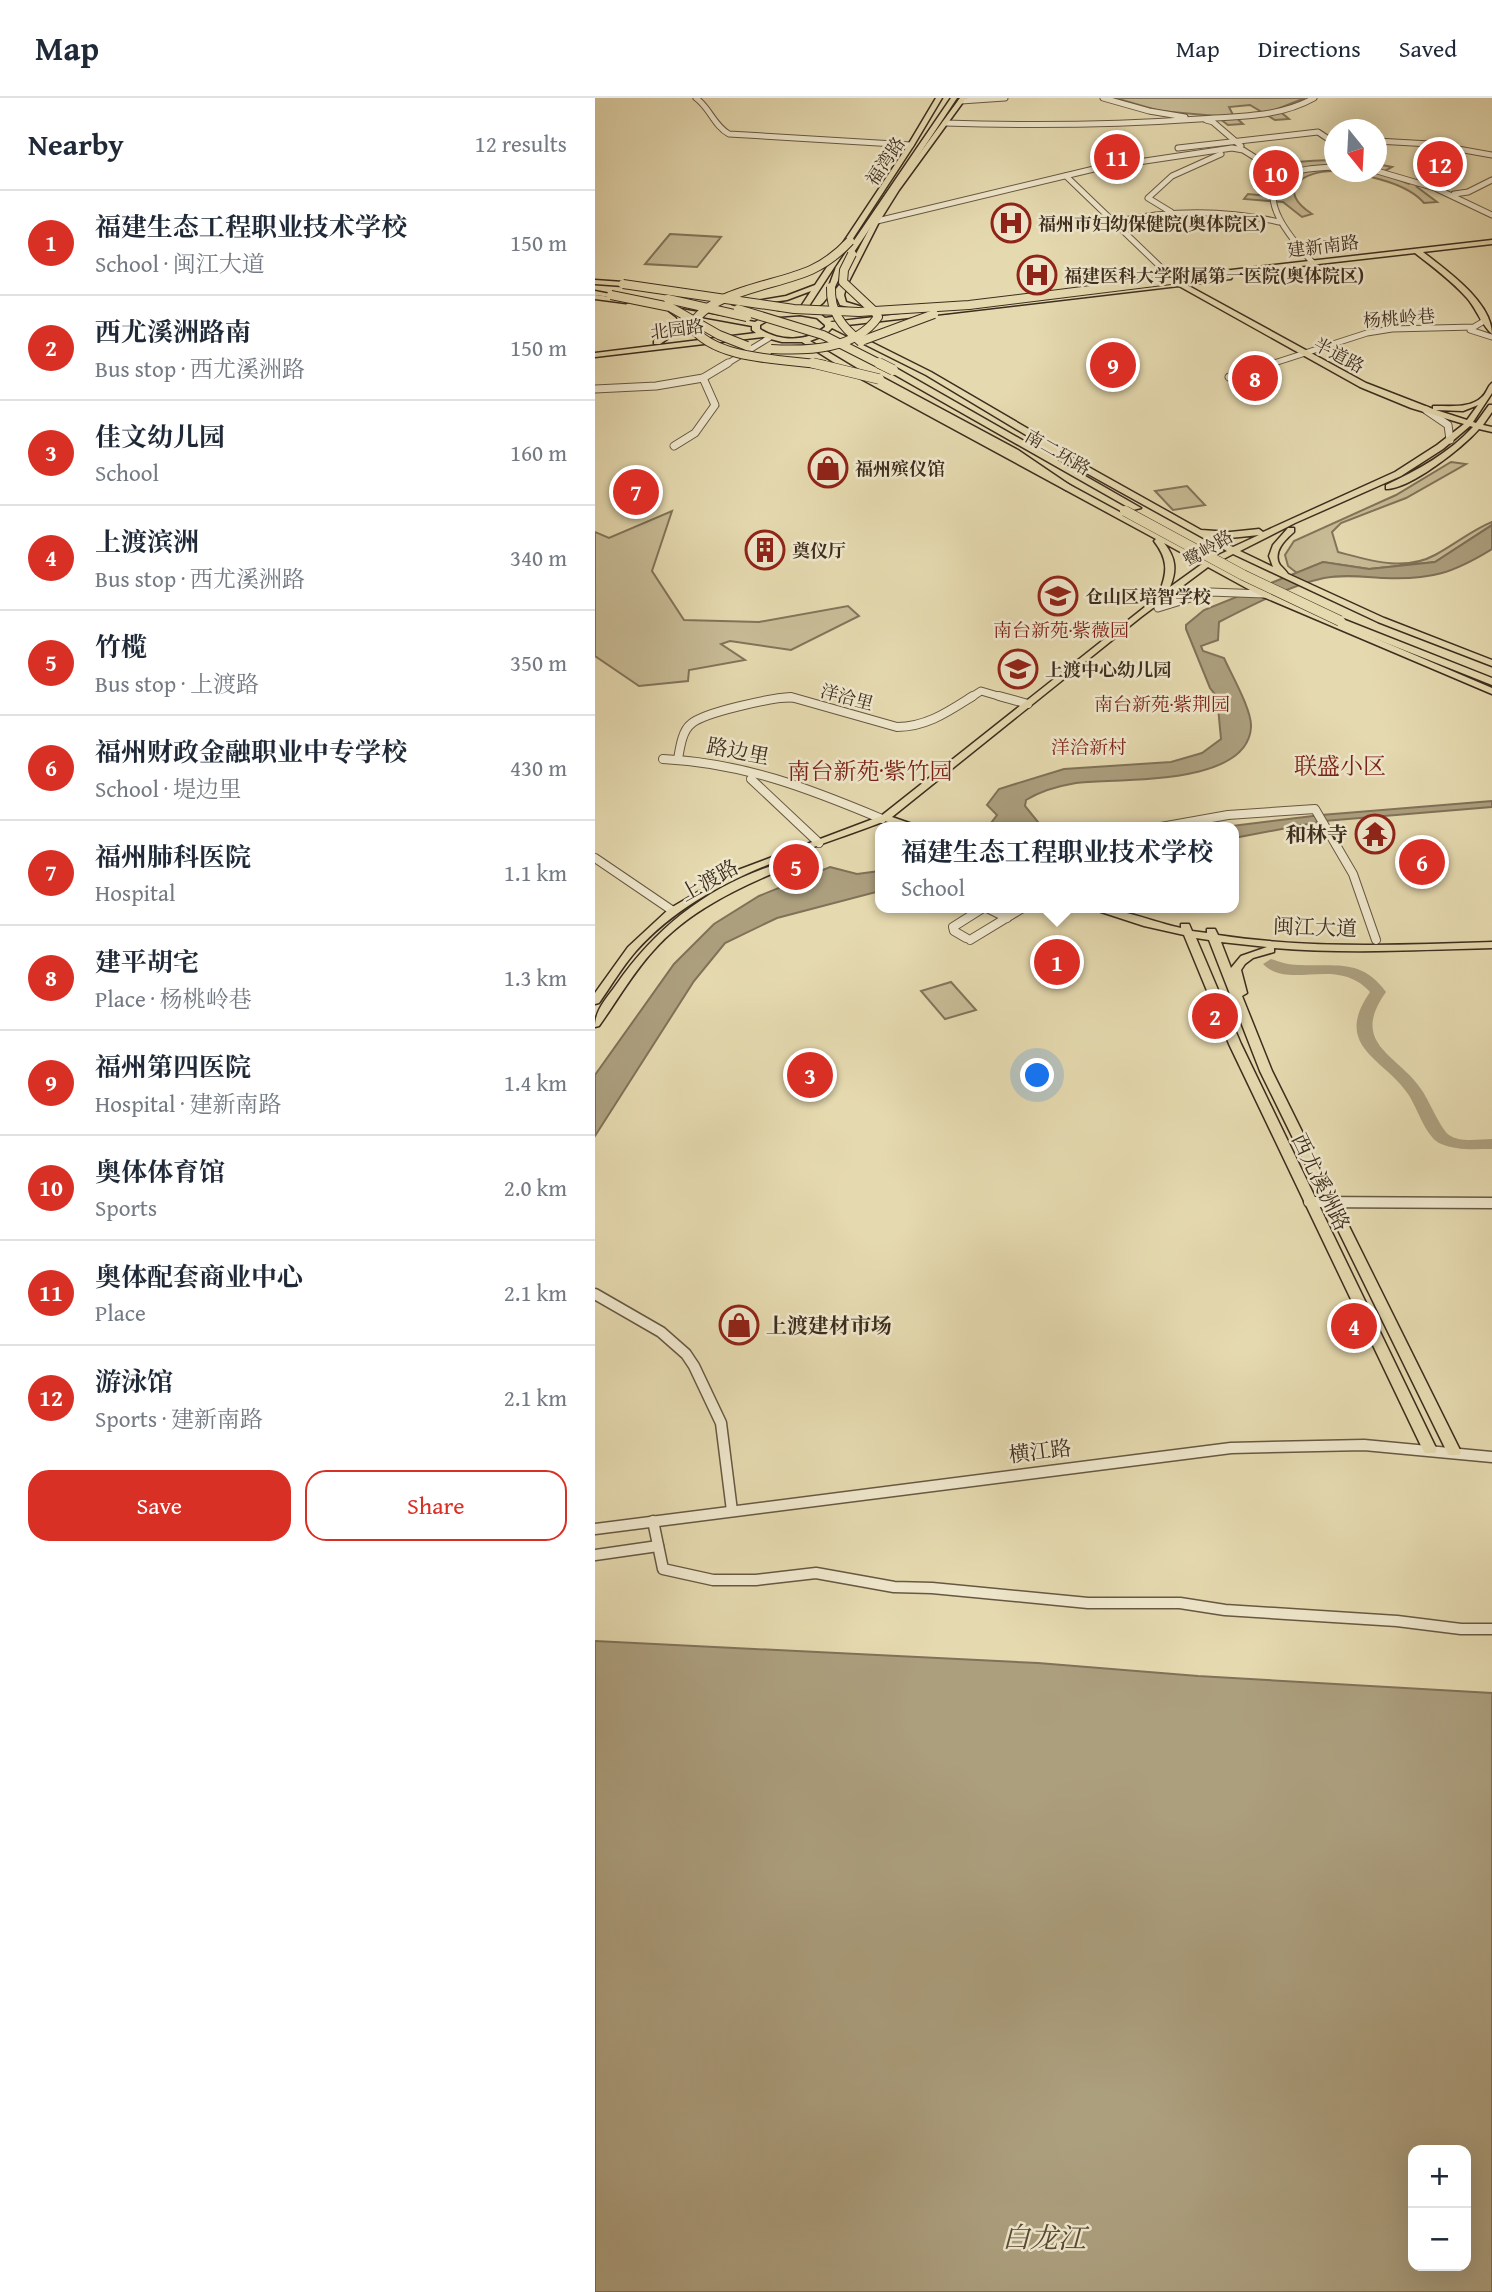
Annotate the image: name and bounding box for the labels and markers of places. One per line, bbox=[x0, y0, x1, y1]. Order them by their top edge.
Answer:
pin: 11 bbox=[1094, 131, 1140, 183]
pin: 12 bbox=[1417, 138, 1463, 190]
pin: 10 bbox=[1253, 147, 1299, 199]
hospital icon: 福州市妇幼保健院(奥体院区) bbox=[990, 202, 1032, 244]
place label: 福州市妇幼保健院(奥体院区) bbox=[1038, 210, 1266, 237]
hospital icon: 福建医科大学附属第一医院(奥体院区) bbox=[1016, 254, 1058, 296]
place label: 福建医科大学附属第一医院(奥体院区) bbox=[1064, 262, 1364, 289]
pin: 9 bbox=[1090, 339, 1136, 391]
pin: 8 bbox=[1232, 352, 1278, 404]
shop icon: 福州殡仪馆 bbox=[807, 447, 849, 489]
place label: 福州殡仪馆 bbox=[855, 455, 945, 482]
pin: 7 bbox=[613, 466, 659, 518]
building icon: 奠仪厅 bbox=[744, 529, 786, 571]
place label: 奠仪厅 bbox=[792, 537, 846, 564]
school or university icon: 仓山区培智学校 bbox=[1037, 575, 1079, 617]
place label: 仓山区培智学校 bbox=[1085, 583, 1211, 610]
school or university icon: 上渡中心幼儿园 bbox=[997, 648, 1039, 690]
place label: 上渡中心幼儿园 bbox=[1045, 656, 1171, 683]
temple icon: 和林寺 bbox=[1354, 813, 1396, 855]
place label: 和林寺 bbox=[1285, 819, 1348, 850]
pin: 6 bbox=[1399, 836, 1445, 888]
pin: 5 bbox=[773, 841, 819, 893]
pin: 1 bbox=[1034, 936, 1080, 988]
pin: 2 bbox=[1192, 990, 1238, 1042]
pin: 3 bbox=[787, 1049, 833, 1101]
pin: 4 bbox=[1331, 1300, 1377, 1352]
shop icon: 上渡建材市场 bbox=[718, 1304, 760, 1346]
place label: 上渡建材市场 bbox=[766, 1310, 892, 1341]

